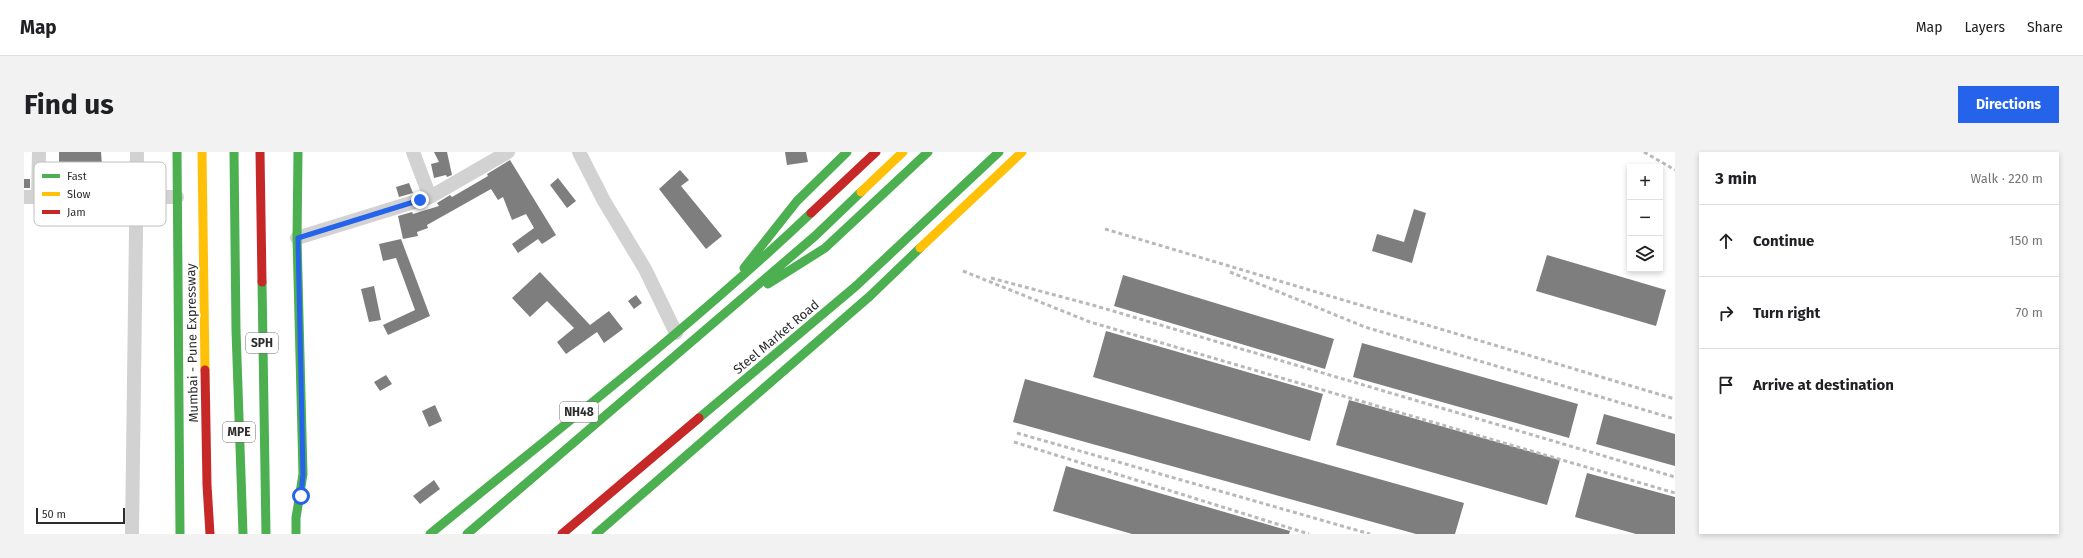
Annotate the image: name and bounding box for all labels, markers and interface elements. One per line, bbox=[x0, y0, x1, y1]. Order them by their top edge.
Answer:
text: Map bbox=[20, 16, 57, 39]
text: Map bbox=[1916, 19, 1942, 36]
text: Layers bbox=[1964, 19, 2005, 36]
text: Share bbox=[2027, 19, 2063, 36]
button: Directions bbox=[1958, 86, 2059, 123]
text: Find us bbox=[24, 88, 114, 121]
legend bbox=[34, 162, 166, 226]
map controls bbox=[1627, 164, 1663, 272]
button: + bbox=[1627, 164, 1663, 200]
text: 3 min bbox=[1715, 168, 1757, 189]
text: Fast bbox=[67, 170, 87, 183]
text: Walk · 220 m bbox=[1971, 171, 2043, 186]
text: Slow bbox=[67, 188, 91, 201]
route end bbox=[411, 191, 429, 209]
button: − bbox=[1627, 200, 1663, 236]
text: Jam bbox=[67, 206, 86, 219]
icon: ahead bbox=[1715, 230, 1737, 252]
text: Continue bbox=[1753, 232, 1814, 250]
text: 150 m bbox=[2009, 233, 2043, 248]
button: layers bbox=[1627, 236, 1663, 272]
street label: Mumbai - Pune Expressway bbox=[183, 263, 201, 423]
street label: Steel Market Road bbox=[730, 297, 822, 377]
icon: right bbox=[1715, 302, 1737, 324]
text: Turn right bbox=[1753, 304, 1820, 322]
text: 70 m bbox=[2016, 305, 2043, 320]
road number: SPH bbox=[246, 333, 278, 353]
icon: arrive bbox=[1715, 374, 1737, 396]
text: Arrive at destination bbox=[1753, 376, 1894, 394]
road number: NH48 bbox=[560, 402, 598, 422]
road number: MPE bbox=[223, 422, 255, 442]
route start bbox=[292, 487, 310, 505]
scale bar bbox=[36, 506, 125, 525]
text: 50 m bbox=[42, 508, 66, 521]

